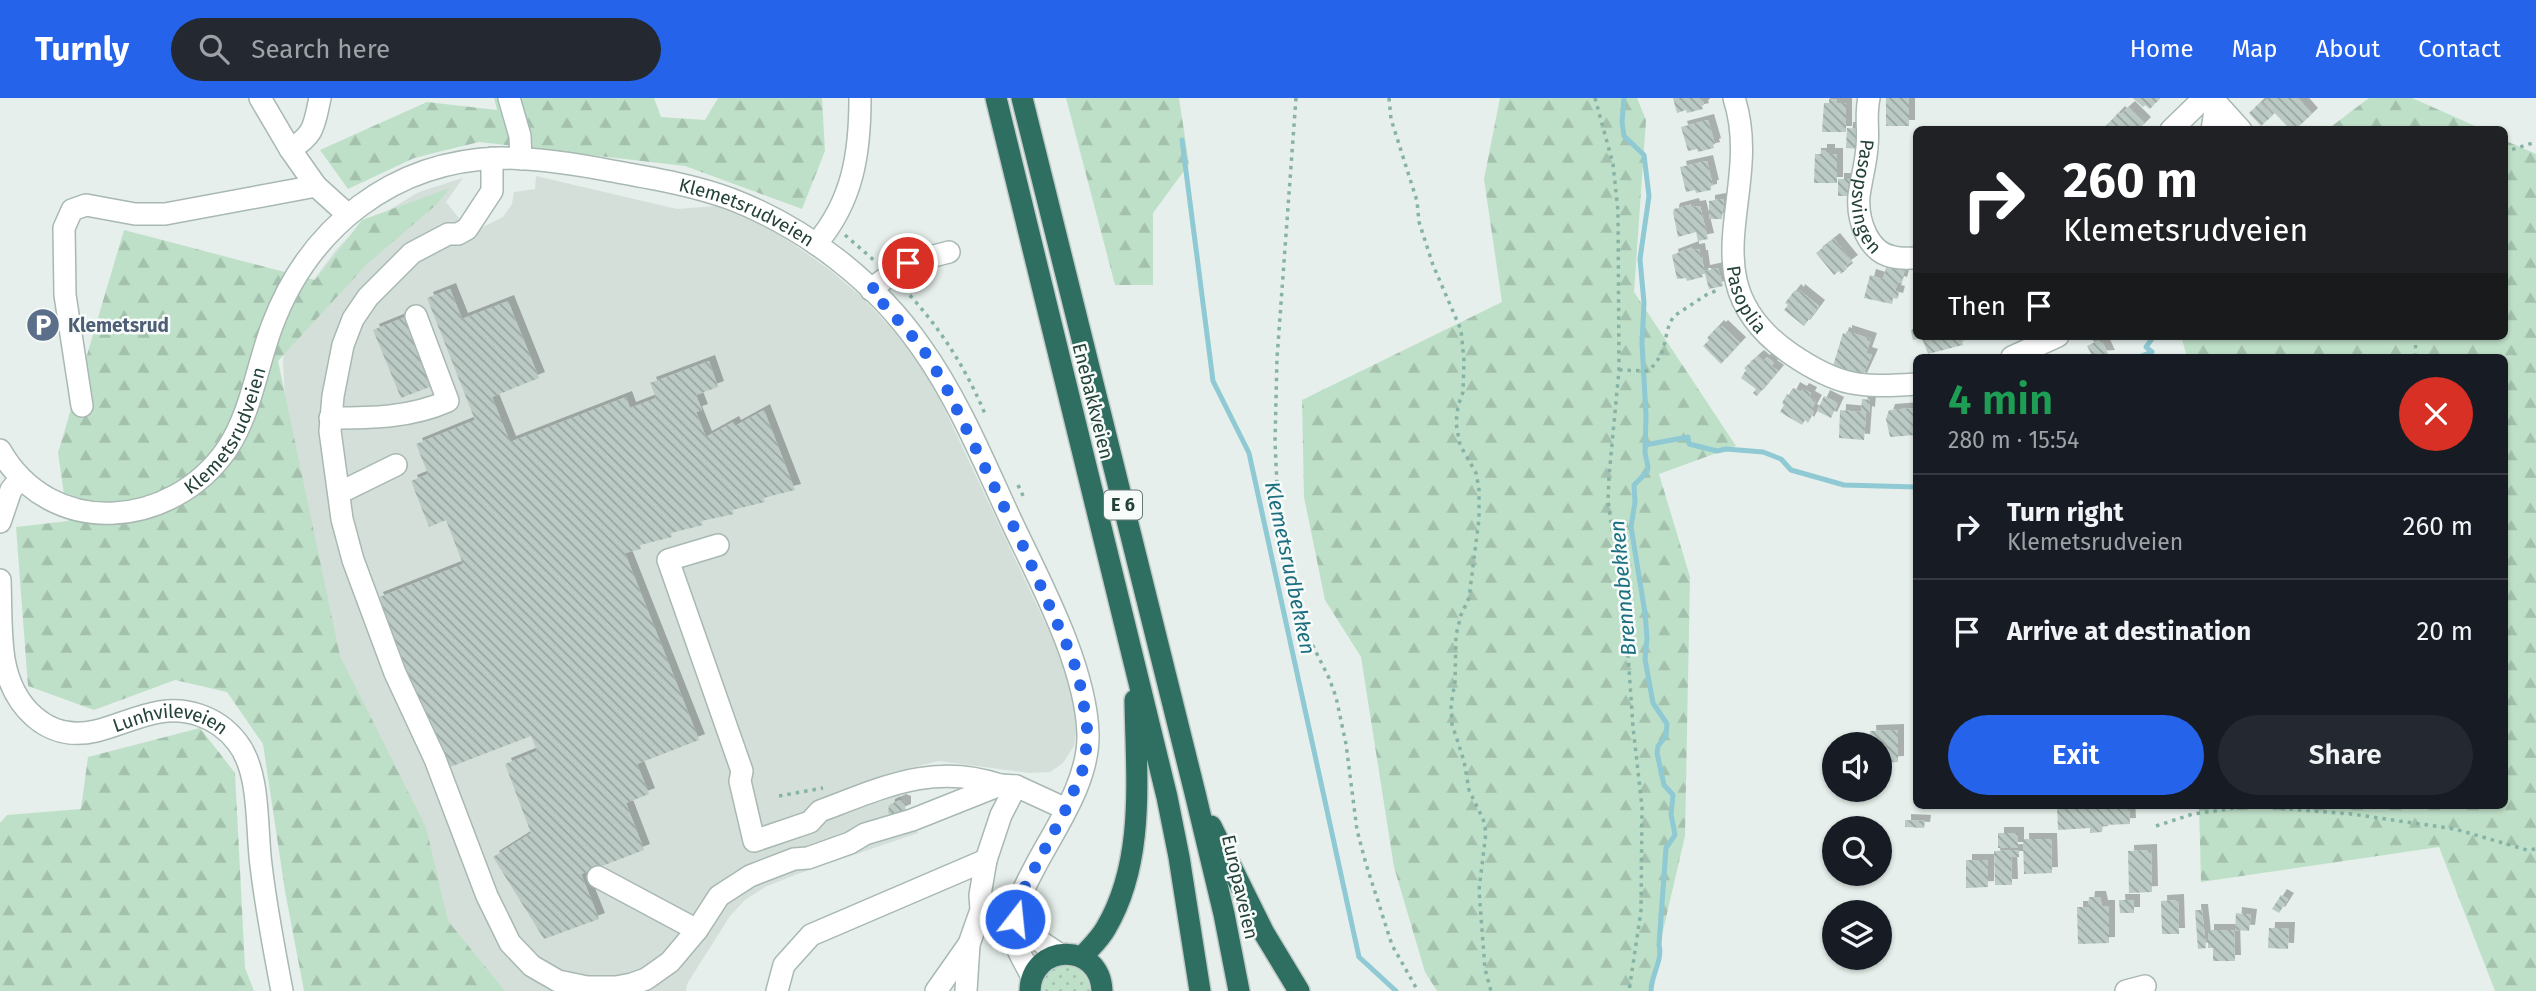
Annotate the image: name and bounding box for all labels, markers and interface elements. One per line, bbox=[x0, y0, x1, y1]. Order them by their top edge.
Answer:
search box bbox=[171, 18, 661, 81]
text: Turnly bbox=[35, 29, 129, 69]
icon: search bbox=[195, 30, 233, 68]
text: Search here bbox=[251, 34, 390, 65]
text: Home bbox=[2130, 35, 2194, 63]
text: Map bbox=[2232, 35, 2278, 63]
text: About bbox=[2316, 35, 2380, 63]
text: Contact bbox=[2418, 35, 2501, 63]
street label: Pasopsvingen bbox=[1847, 138, 1887, 258]
text: 260 m bbox=[2063, 151, 2198, 210]
icon: right bbox=[1948, 154, 2039, 245]
street label: Klemetsrudveien bbox=[677, 173, 819, 251]
text: Klemetsrudveien bbox=[2063, 211, 2308, 249]
pin bbox=[878, 233, 938, 293]
icon: arrive bbox=[889, 244, 927, 282]
street label: Pasoplia bbox=[1722, 264, 1772, 338]
icon: arrive bbox=[2020, 287, 2058, 325]
text: Then bbox=[1948, 291, 2006, 322]
parking icon: Klemetsrud bbox=[24, 306, 62, 344]
place label: Klemetsrud bbox=[68, 314, 169, 337]
street label: Enebakkveien bbox=[1067, 341, 1119, 461]
street label: Klemetsrudveien bbox=[179, 364, 270, 499]
text: 4 min bbox=[1948, 375, 2053, 425]
button: close bbox=[2399, 377, 2473, 451]
text: 280 m · 15:54 bbox=[1948, 426, 2079, 454]
water label: Klemetsrudbekken bbox=[1259, 479, 1321, 657]
road number: E 6 bbox=[1104, 491, 1142, 520]
text: Turn right bbox=[2007, 497, 2124, 528]
icon: right bbox=[1948, 508, 1986, 546]
text: 260 m bbox=[2403, 511, 2473, 542]
water label: Brennabekken bbox=[1604, 519, 1642, 657]
text: Klemetsrudveien bbox=[2007, 528, 2183, 556]
icon: arrive bbox=[1948, 613, 1986, 651]
text: Arrive at destination bbox=[2007, 616, 2251, 647]
text: 20 m bbox=[2416, 616, 2473, 647]
street label: Lunhvileveien bbox=[109, 699, 233, 739]
button: Exit bbox=[1948, 715, 2204, 795]
button: Share bbox=[2218, 715, 2473, 795]
map controls bbox=[1822, 732, 1892, 970]
button: sound bbox=[1822, 732, 1892, 802]
button: search bbox=[1822, 816, 1892, 886]
street label: Europaveien bbox=[1217, 833, 1263, 941]
position arrow bbox=[978, 882, 1052, 956]
button: layers bbox=[1822, 900, 1892, 970]

